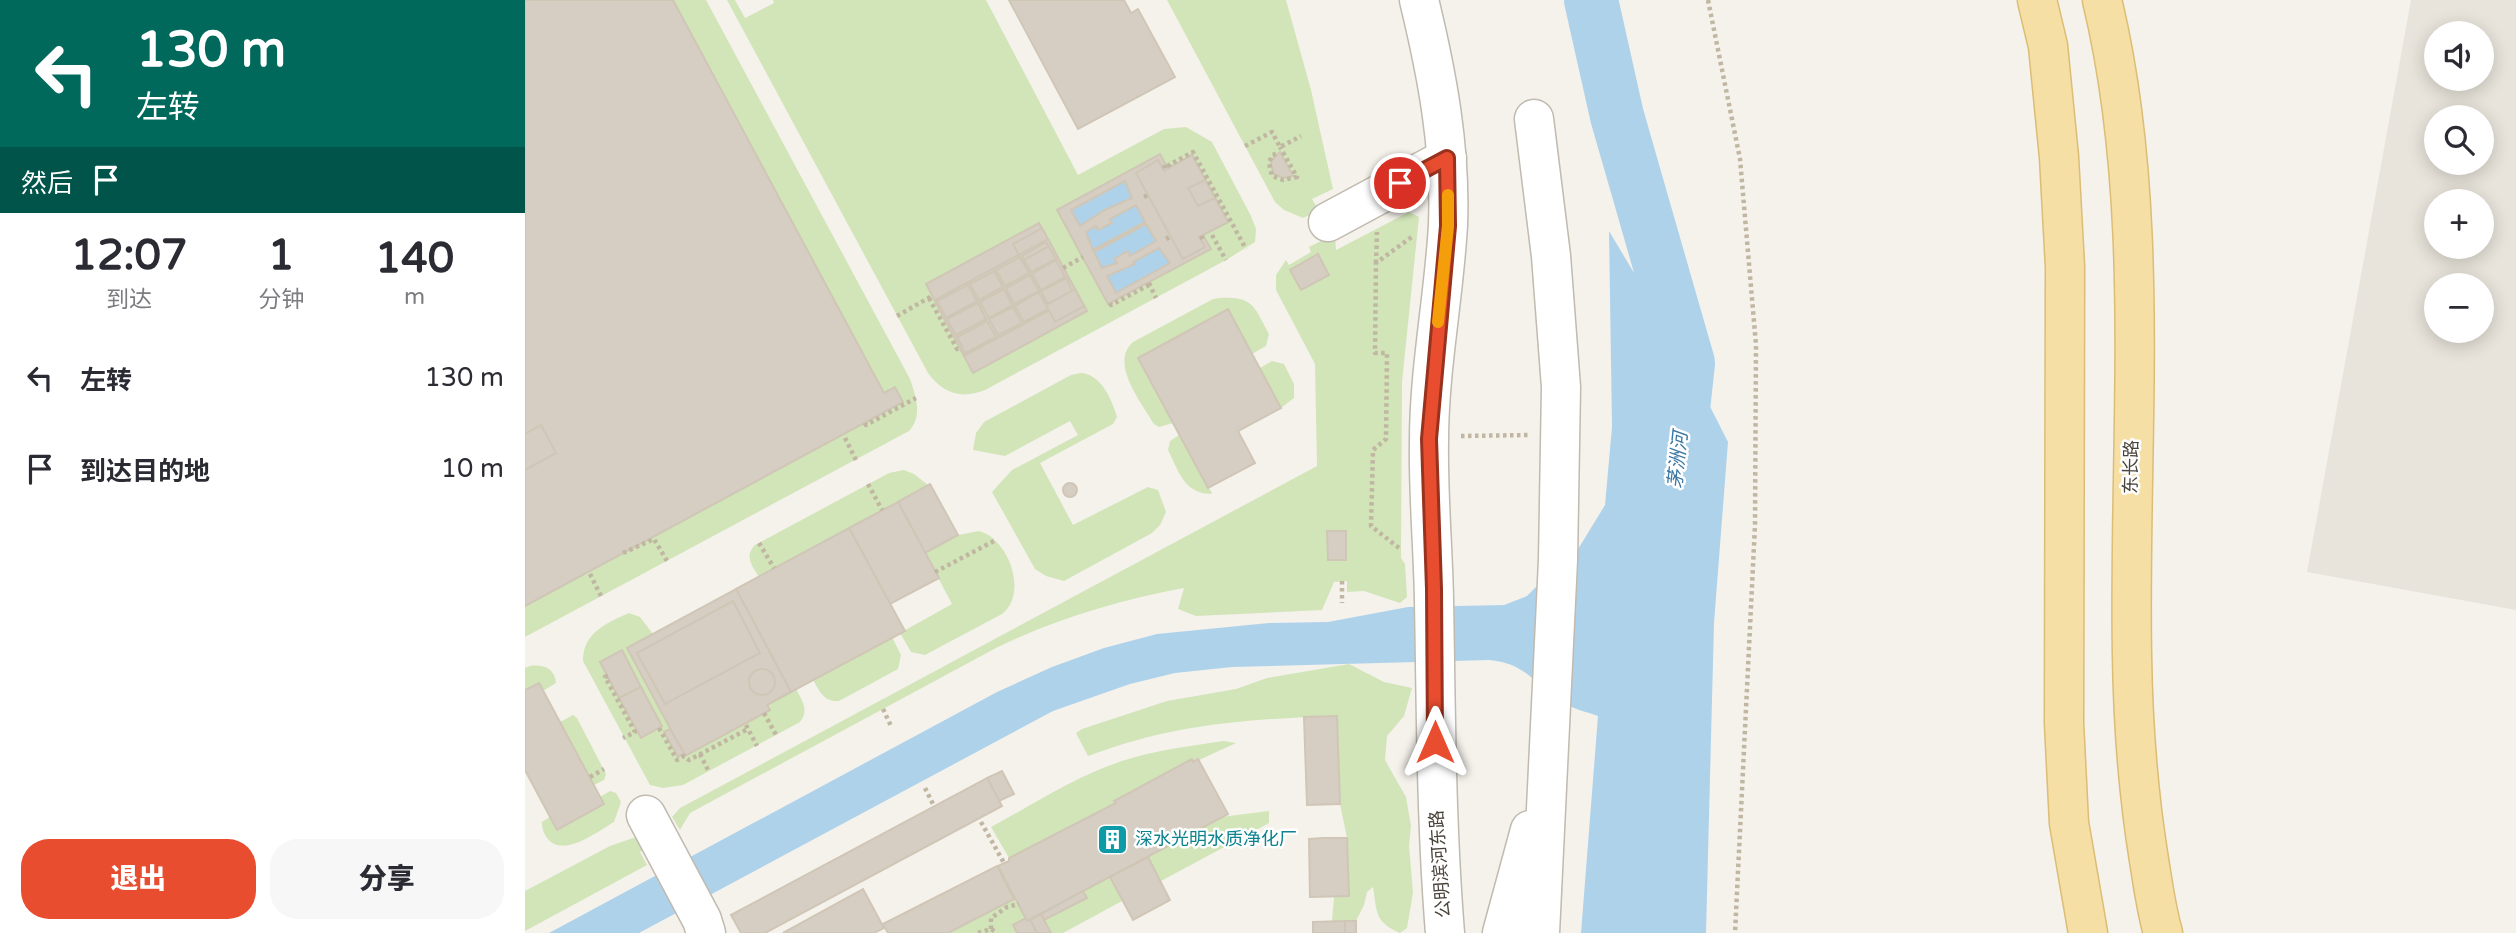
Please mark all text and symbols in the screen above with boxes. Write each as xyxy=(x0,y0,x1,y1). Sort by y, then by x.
text: 130 m xyxy=(136,21,286,80)
map controls xyxy=(2424,21,2494,343)
button: sound xyxy=(2424,21,2494,91)
icon: left xyxy=(21,28,112,119)
text: 左转 xyxy=(136,89,200,127)
button: search xyxy=(2424,105,2494,175)
pin xyxy=(1370,153,1430,213)
icon: arrive xyxy=(87,161,125,199)
icon: arrive xyxy=(1381,164,1419,202)
text: 然后 xyxy=(21,168,73,199)
button: + xyxy=(2424,189,2494,259)
text: 12:07 xyxy=(71,230,187,281)
text: 1 xyxy=(268,230,294,281)
text: 140 xyxy=(375,233,454,284)
button: − xyxy=(2424,273,2494,343)
text: m xyxy=(404,283,425,311)
text: 到达 xyxy=(106,286,152,314)
text: 分钟 xyxy=(258,286,304,314)
icon: left xyxy=(21,359,59,397)
text: 130 m xyxy=(424,362,504,393)
text: 左转 xyxy=(80,365,132,396)
water label: 茅洲河 xyxy=(1664,427,1692,490)
street label: 东长路 xyxy=(2120,440,2142,494)
icon: arrive xyxy=(21,450,59,488)
text: 10 m xyxy=(441,453,504,484)
text: 到达目的地 xyxy=(80,456,210,487)
position arrow xyxy=(1398,705,1472,779)
street label: 公明滨河东路 xyxy=(1425,809,1455,919)
building icon: 深水光明水质净化厂 xyxy=(1095,822,1129,856)
place label: 深水光明水质净化厂 xyxy=(1135,828,1297,850)
button: 退出 xyxy=(21,839,256,919)
button: 分享 xyxy=(270,839,504,919)

